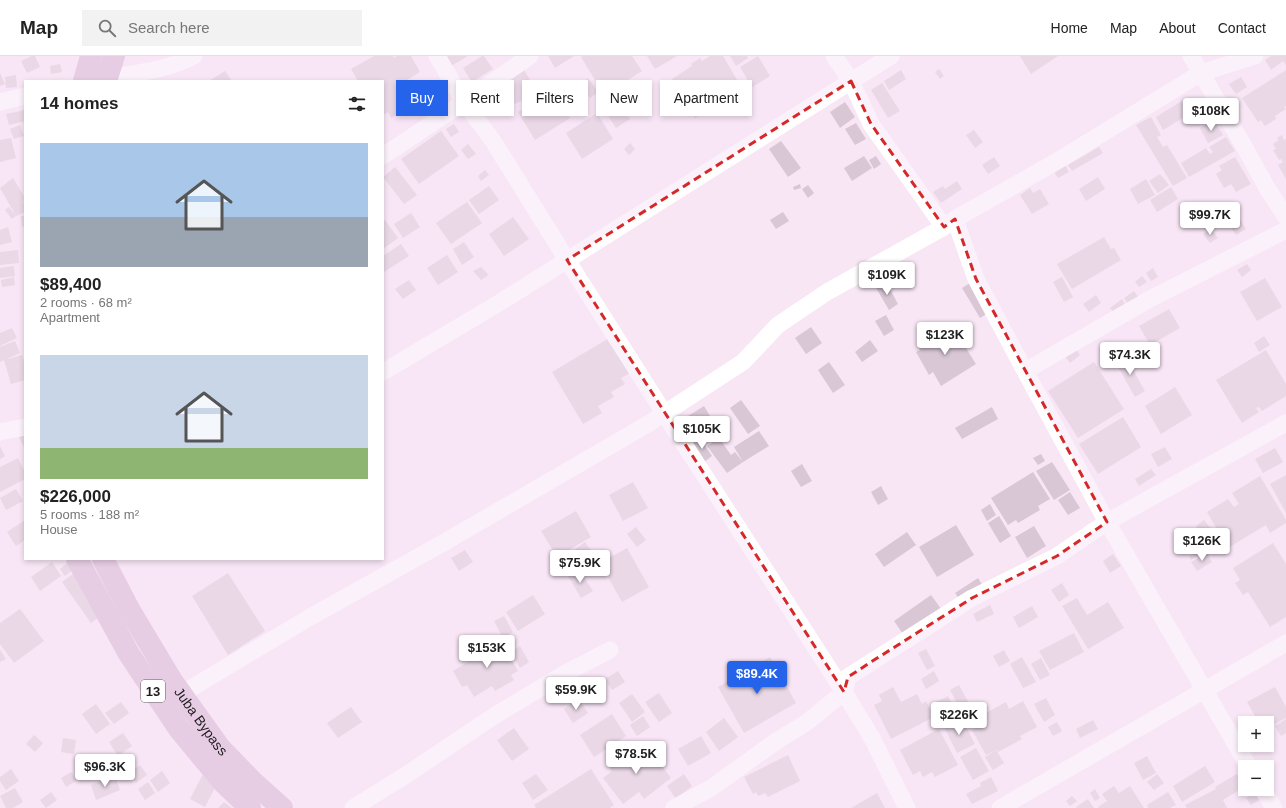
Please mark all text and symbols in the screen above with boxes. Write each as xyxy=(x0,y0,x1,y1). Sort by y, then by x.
search box xyxy=(82,10,362,46)
text: Map xyxy=(20,17,58,38)
icon: search xyxy=(96,17,118,39)
text: Search here xyxy=(128,19,210,36)
text: Home xyxy=(1051,20,1088,36)
text: Map xyxy=(1110,20,1137,36)
text: About xyxy=(1159,20,1196,36)
text: Contact xyxy=(1218,20,1266,36)
chip: Buy xyxy=(396,80,448,116)
chip: Rent xyxy=(456,80,514,116)
chip: Filters xyxy=(522,80,588,116)
chip: New xyxy=(596,80,652,116)
chip: Apartment xyxy=(660,80,752,116)
icon: filters xyxy=(346,93,368,115)
text: 14 homes xyxy=(40,94,118,113)
pin: $108K xyxy=(1183,98,1239,132)
text: $108K xyxy=(1192,103,1230,118)
icon: home xyxy=(168,169,240,241)
pin: $99.7K xyxy=(1177,202,1243,236)
text: $99.7K xyxy=(1189,207,1231,222)
pin: $109K xyxy=(859,262,915,296)
text: $109K xyxy=(868,267,906,282)
text: $89,400 xyxy=(40,275,101,294)
text: 2 rooms · 68 m² xyxy=(40,295,132,310)
text: Apartment xyxy=(40,310,100,325)
pin: $123K xyxy=(917,322,973,356)
text: $123K xyxy=(926,327,964,342)
pin: $74.3K xyxy=(1097,342,1163,376)
text: $74.3K xyxy=(1109,347,1151,362)
icon: home xyxy=(168,381,240,453)
pin: $105K xyxy=(674,416,730,450)
text: $105K xyxy=(683,421,721,436)
text: $226,000 xyxy=(40,487,111,506)
text: 5 rooms · 188 m² xyxy=(40,507,139,522)
text: House xyxy=(40,522,78,537)
pin: $126K xyxy=(1174,528,1230,562)
text: $126K xyxy=(1183,533,1221,548)
pin: $75.9K xyxy=(547,550,613,584)
text: $75.9K xyxy=(559,555,601,570)
pin: $153K xyxy=(459,635,515,669)
text: $153K xyxy=(468,640,506,655)
pin: $89.4K xyxy=(724,661,790,695)
text: $89.4K xyxy=(736,666,778,681)
pin: $59.9K xyxy=(543,677,609,711)
road number: 13 xyxy=(141,680,165,702)
text: $59.9K xyxy=(555,682,597,697)
street label: Juba Bypass xyxy=(171,684,231,759)
pin: $226K xyxy=(931,702,987,736)
text: $226K xyxy=(940,707,978,722)
map controls xyxy=(1238,716,1274,796)
button: + xyxy=(1238,716,1274,752)
pin: $78.5K xyxy=(603,741,669,775)
text: $78.5K xyxy=(615,746,657,761)
pin: $96.3K xyxy=(72,754,138,788)
text: $96.3K xyxy=(84,759,126,774)
button: − xyxy=(1238,760,1274,796)

